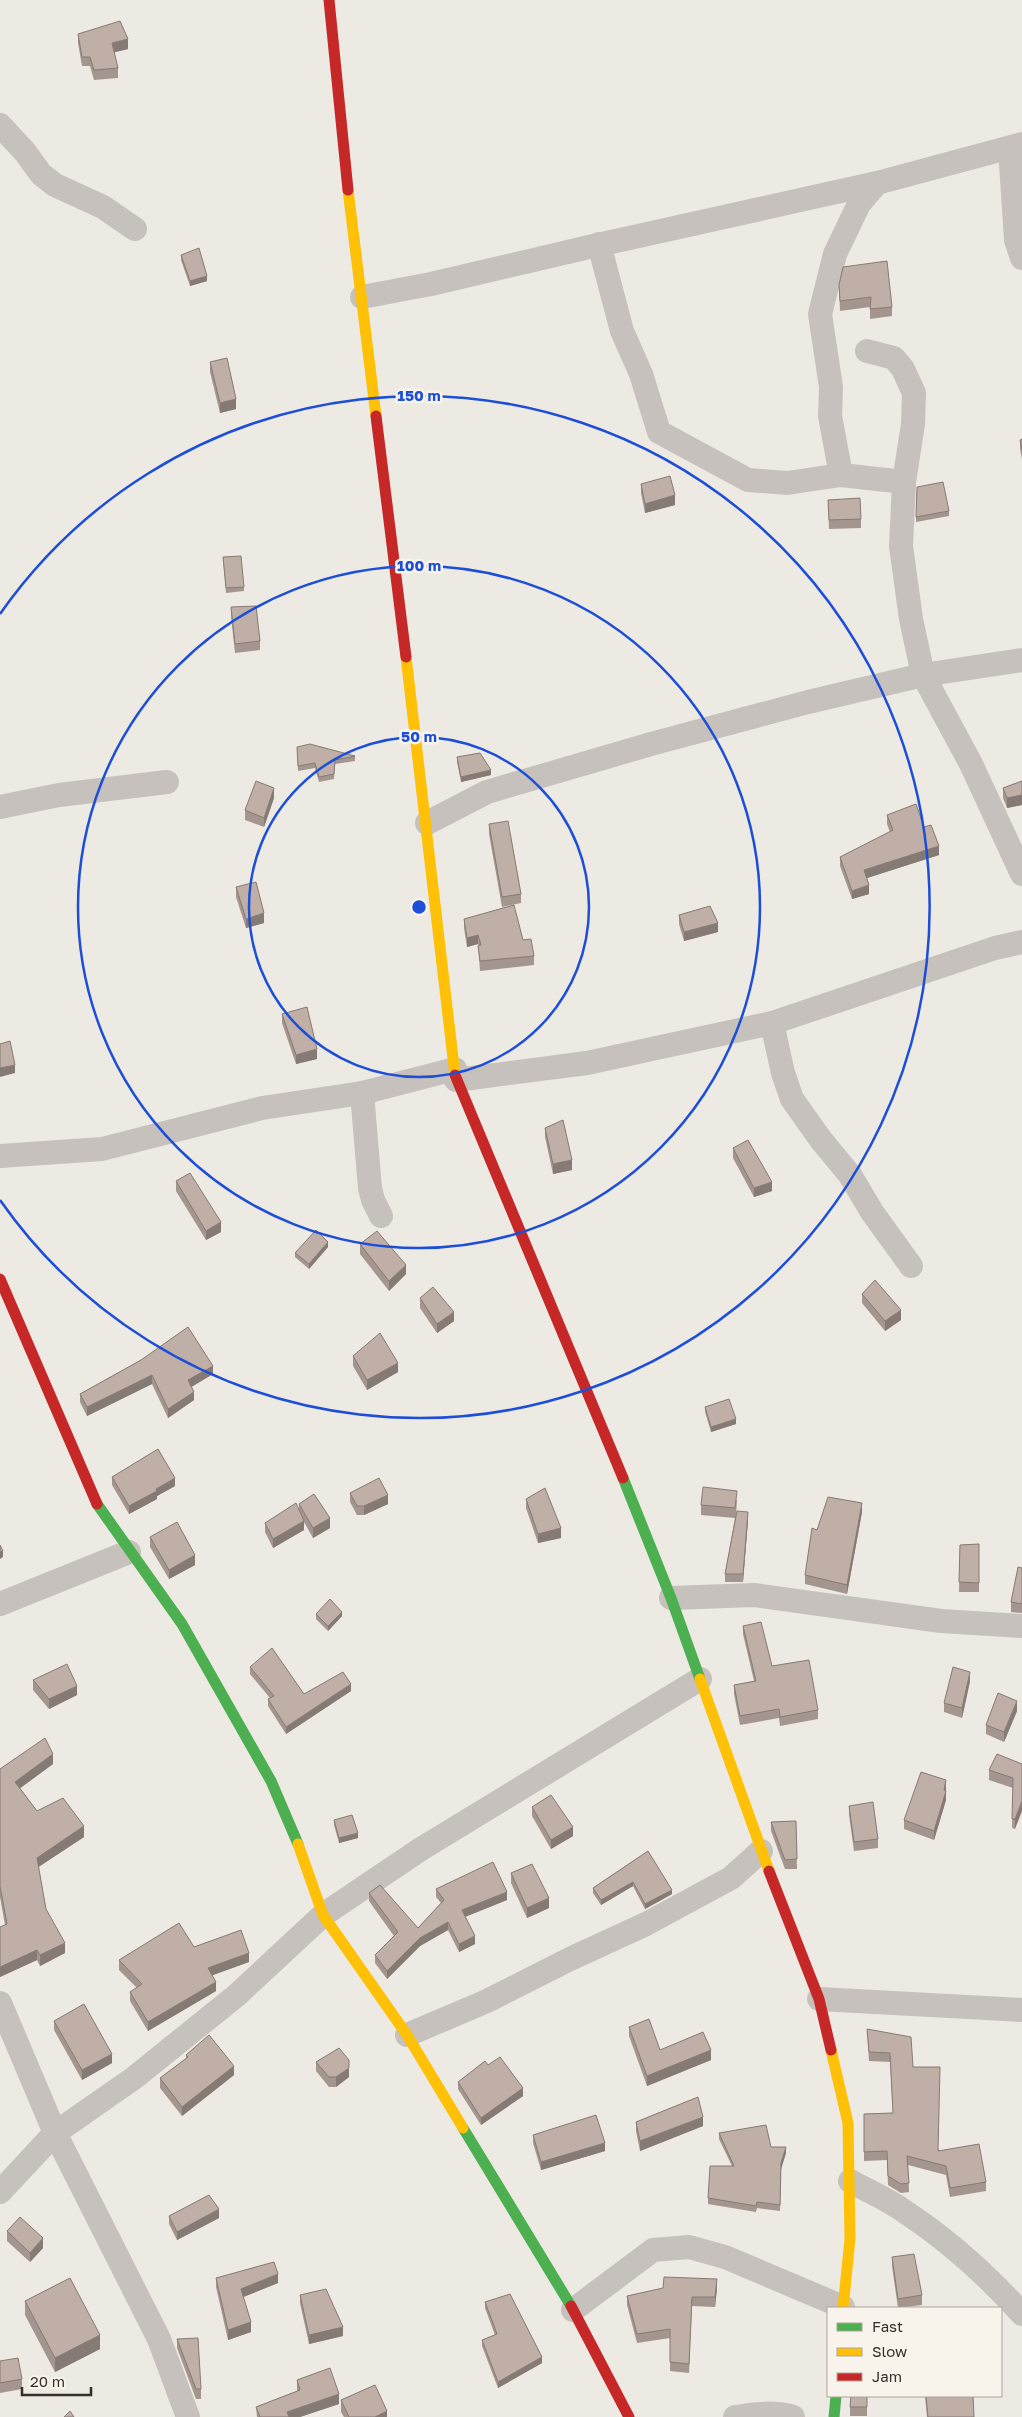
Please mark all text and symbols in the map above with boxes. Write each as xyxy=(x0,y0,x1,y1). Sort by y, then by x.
text: 150 m xyxy=(397,386,441,404)
text: 100 m xyxy=(397,556,441,574)
text: 50 m xyxy=(401,727,437,745)
centre of rings xyxy=(410,898,428,916)
legend xyxy=(827,2307,1002,2397)
text: Fast xyxy=(872,2317,903,2335)
text: Slow xyxy=(872,2342,907,2360)
scale bar xyxy=(22,2364,91,2396)
text: Jam xyxy=(872,2367,902,2385)
text: 20 m xyxy=(30,2372,65,2390)

